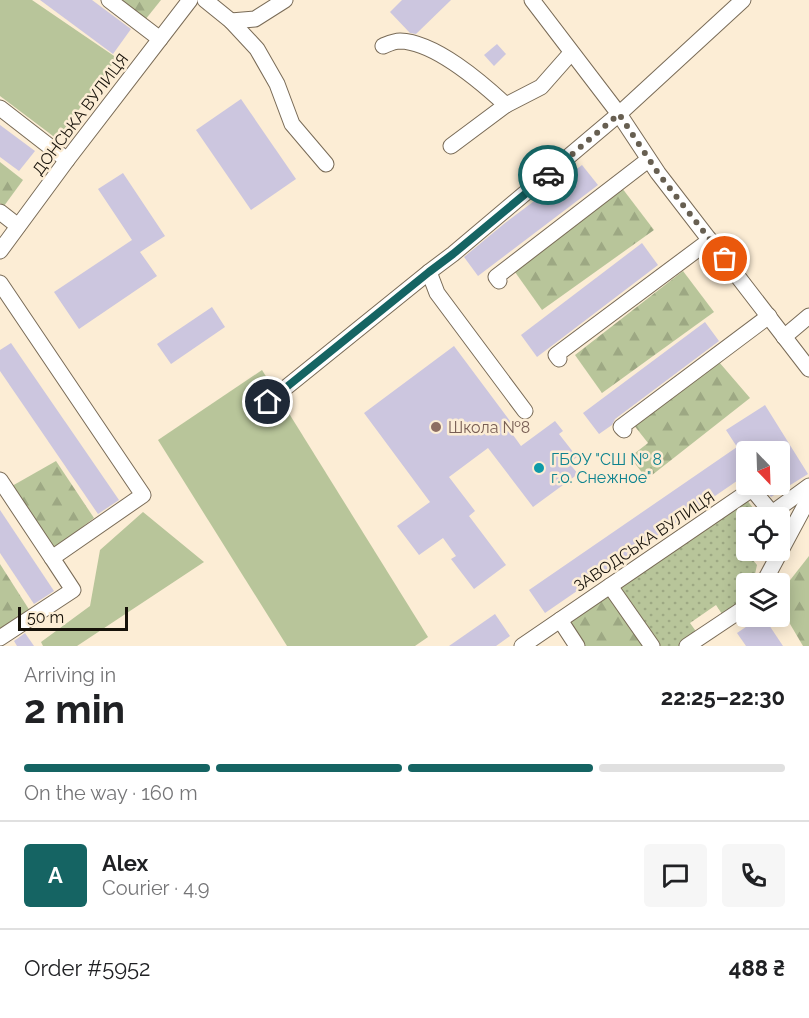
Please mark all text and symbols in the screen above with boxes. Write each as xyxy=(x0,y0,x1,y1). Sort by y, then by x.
street label: ДОНСЬКА ВУЛИЦЯ xyxy=(28,50,132,179)
courier xyxy=(518,145,578,205)
icon: car xyxy=(532,159,565,192)
pin xyxy=(699,233,750,284)
icon: bag xyxy=(708,242,741,275)
pin xyxy=(242,376,293,427)
icon: home xyxy=(251,385,284,418)
place label: Школа №8 xyxy=(448,418,530,437)
marker: Школа №8 xyxy=(429,420,443,434)
north arrow xyxy=(736,441,790,495)
map controls xyxy=(736,441,790,627)
place label: ГБОУ "СШ № 8 г.о. Снежное" xyxy=(551,450,662,487)
marker: ГБОУ "СШ № 8 г.о. Снежное" xyxy=(532,461,546,475)
street label: ЗАВОДСЬКА ВУЛИЦЯ xyxy=(570,487,718,596)
button: locate xyxy=(736,507,790,561)
button: layers xyxy=(736,573,790,627)
scale bar xyxy=(18,604,128,632)
text: 50 m xyxy=(27,608,64,627)
text: Arriving in xyxy=(24,663,116,687)
text: 22:25–22:30 xyxy=(661,684,785,710)
text: 2 min xyxy=(24,686,125,732)
text: On the way · 160 m xyxy=(24,781,198,805)
button: chat xyxy=(644,844,707,907)
button: phone xyxy=(722,844,785,907)
text: Alex xyxy=(102,850,148,876)
text: A xyxy=(48,862,63,888)
text: Courier · 4.9 xyxy=(102,876,210,900)
text: Order #5952 xyxy=(24,955,151,981)
text: 488 ₴ xyxy=(729,955,785,981)

